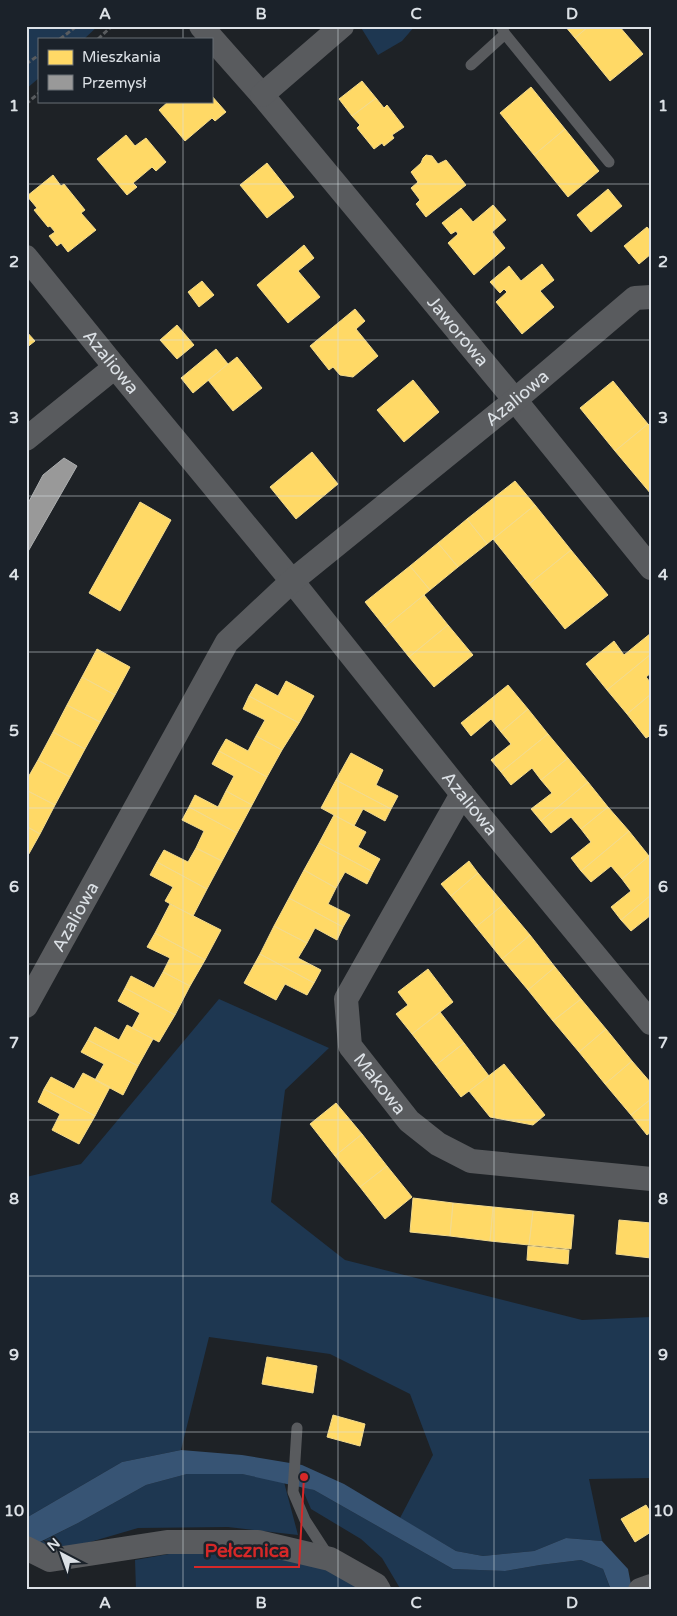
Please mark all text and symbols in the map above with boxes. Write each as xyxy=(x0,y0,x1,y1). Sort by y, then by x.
text: A xyxy=(99,4,111,24)
text: B xyxy=(255,4,267,24)
text: C xyxy=(410,4,422,24)
text: D xyxy=(566,4,578,24)
legend xyxy=(38,38,212,102)
text: Mieszkania xyxy=(82,48,161,66)
text: Przemysł xyxy=(82,74,147,92)
text: 1 xyxy=(9,96,19,116)
text: 1 xyxy=(658,96,668,116)
text: 2 xyxy=(9,252,19,272)
text: 2 xyxy=(658,252,668,272)
street label: Jaworowa xyxy=(422,291,494,371)
street label: Azaliowa xyxy=(78,325,144,399)
street label: Azaliowa xyxy=(481,365,553,431)
text: 3 xyxy=(9,408,19,428)
text: 3 xyxy=(658,408,668,428)
text: 4 xyxy=(9,565,19,585)
text: 4 xyxy=(658,565,668,585)
text: 5 xyxy=(9,721,19,741)
text: 5 xyxy=(658,721,668,741)
street label: Azaliowa xyxy=(437,767,503,840)
text: 6 xyxy=(9,877,19,897)
text: 6 xyxy=(658,877,668,897)
street label: Azaliowa xyxy=(47,878,103,956)
text: 7 xyxy=(9,1033,19,1053)
text: 7 xyxy=(658,1033,668,1053)
street label: Makowa xyxy=(349,1049,411,1119)
text: 8 xyxy=(9,1189,19,1209)
text: 8 xyxy=(658,1189,668,1209)
text: 9 xyxy=(9,1345,19,1365)
text: 9 xyxy=(658,1345,668,1365)
text: 10 xyxy=(4,1501,24,1521)
text: 10 xyxy=(653,1501,673,1521)
north arrow xyxy=(38,1528,88,1578)
callout: Pełcznica xyxy=(194,1533,299,1567)
text: N xyxy=(44,1534,64,1555)
text: Pełcznica xyxy=(205,1540,289,1562)
text: A xyxy=(99,1593,111,1613)
text: B xyxy=(255,1593,267,1613)
text: C xyxy=(410,1593,422,1613)
text: D xyxy=(566,1593,578,1613)

